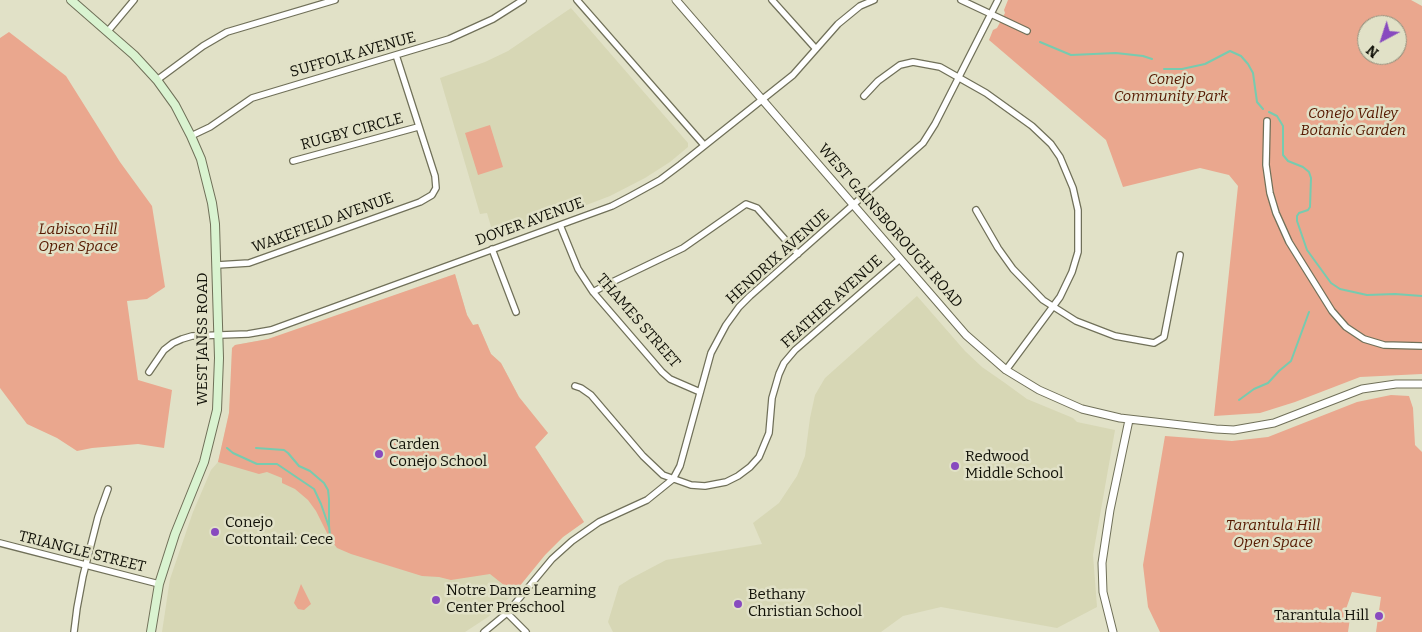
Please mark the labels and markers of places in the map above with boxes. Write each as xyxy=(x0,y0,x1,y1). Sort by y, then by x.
place label: Carden Conejo School xyxy=(389,436,487,471)
marker: Carden Conejo School xyxy=(373,448,385,460)
place label: Redwood Middle School xyxy=(965,448,1063,483)
marker: Redwood Middle School xyxy=(949,460,961,472)
place label: Conejo Cottontail: Cece xyxy=(225,514,333,549)
marker: Conejo Cottontail: Cece xyxy=(209,526,221,538)
place label: Notre Dame Learning Center Preschool xyxy=(446,582,596,617)
place label: Bethany Christian School xyxy=(748,586,862,621)
marker: Notre Dame Learning Center Preschool xyxy=(430,594,442,606)
marker: Bethany Christian School xyxy=(732,598,744,610)
place label: Tarantula Hill xyxy=(1274,607,1369,625)
marker: Tarantula Hill xyxy=(1373,610,1385,622)

